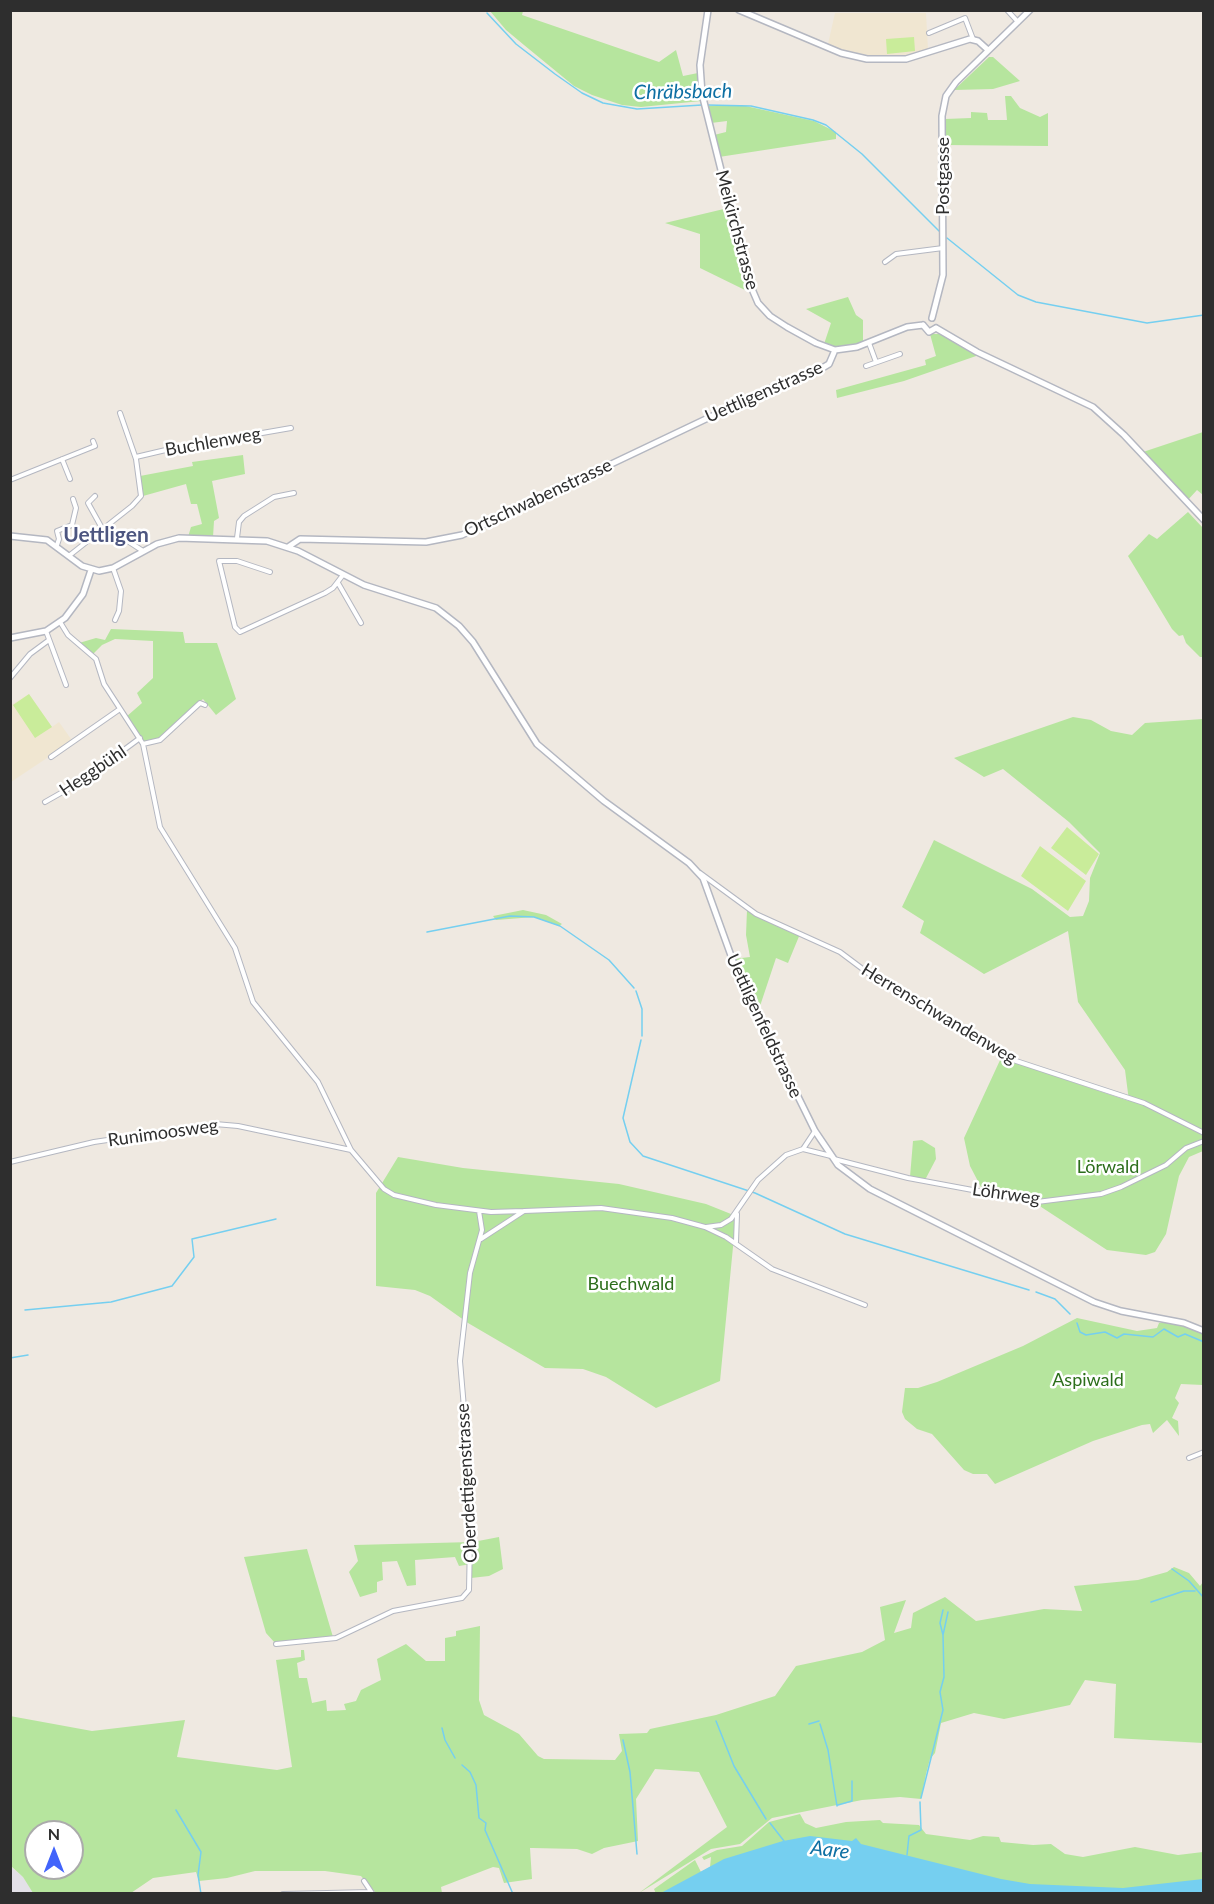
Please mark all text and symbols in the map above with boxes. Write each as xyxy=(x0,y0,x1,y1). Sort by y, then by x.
water label: Chräbsbach xyxy=(633,79,733,105)
street label: Postgasse xyxy=(932,137,954,215)
street label: Meikirchstrasse xyxy=(711,168,763,292)
street label: Uettligenstrasse xyxy=(702,356,826,428)
street label: Buchlenweg xyxy=(163,423,263,461)
street label: Ortschwabenstrasse xyxy=(461,454,615,542)
district label: Uettligen xyxy=(63,522,149,548)
street label: Heggbühl xyxy=(55,741,131,801)
street label: Uettligenfeldstrasse xyxy=(721,951,807,1101)
street label: Herrenschwandenweg xyxy=(858,959,1020,1069)
street label: Runimoosweg xyxy=(106,1115,220,1151)
park label: Lörwald xyxy=(1077,1156,1139,1178)
street label: Löhrweg xyxy=(971,1179,1041,1209)
park label: Buechwald xyxy=(588,1273,674,1295)
park label: Aspiwald xyxy=(1052,1369,1124,1391)
street label: Oberdettigenstrasse xyxy=(452,1403,482,1563)
north arrow xyxy=(24,1820,84,1880)
text: N xyxy=(48,1824,60,1843)
water label: Aare xyxy=(809,1836,851,1864)

